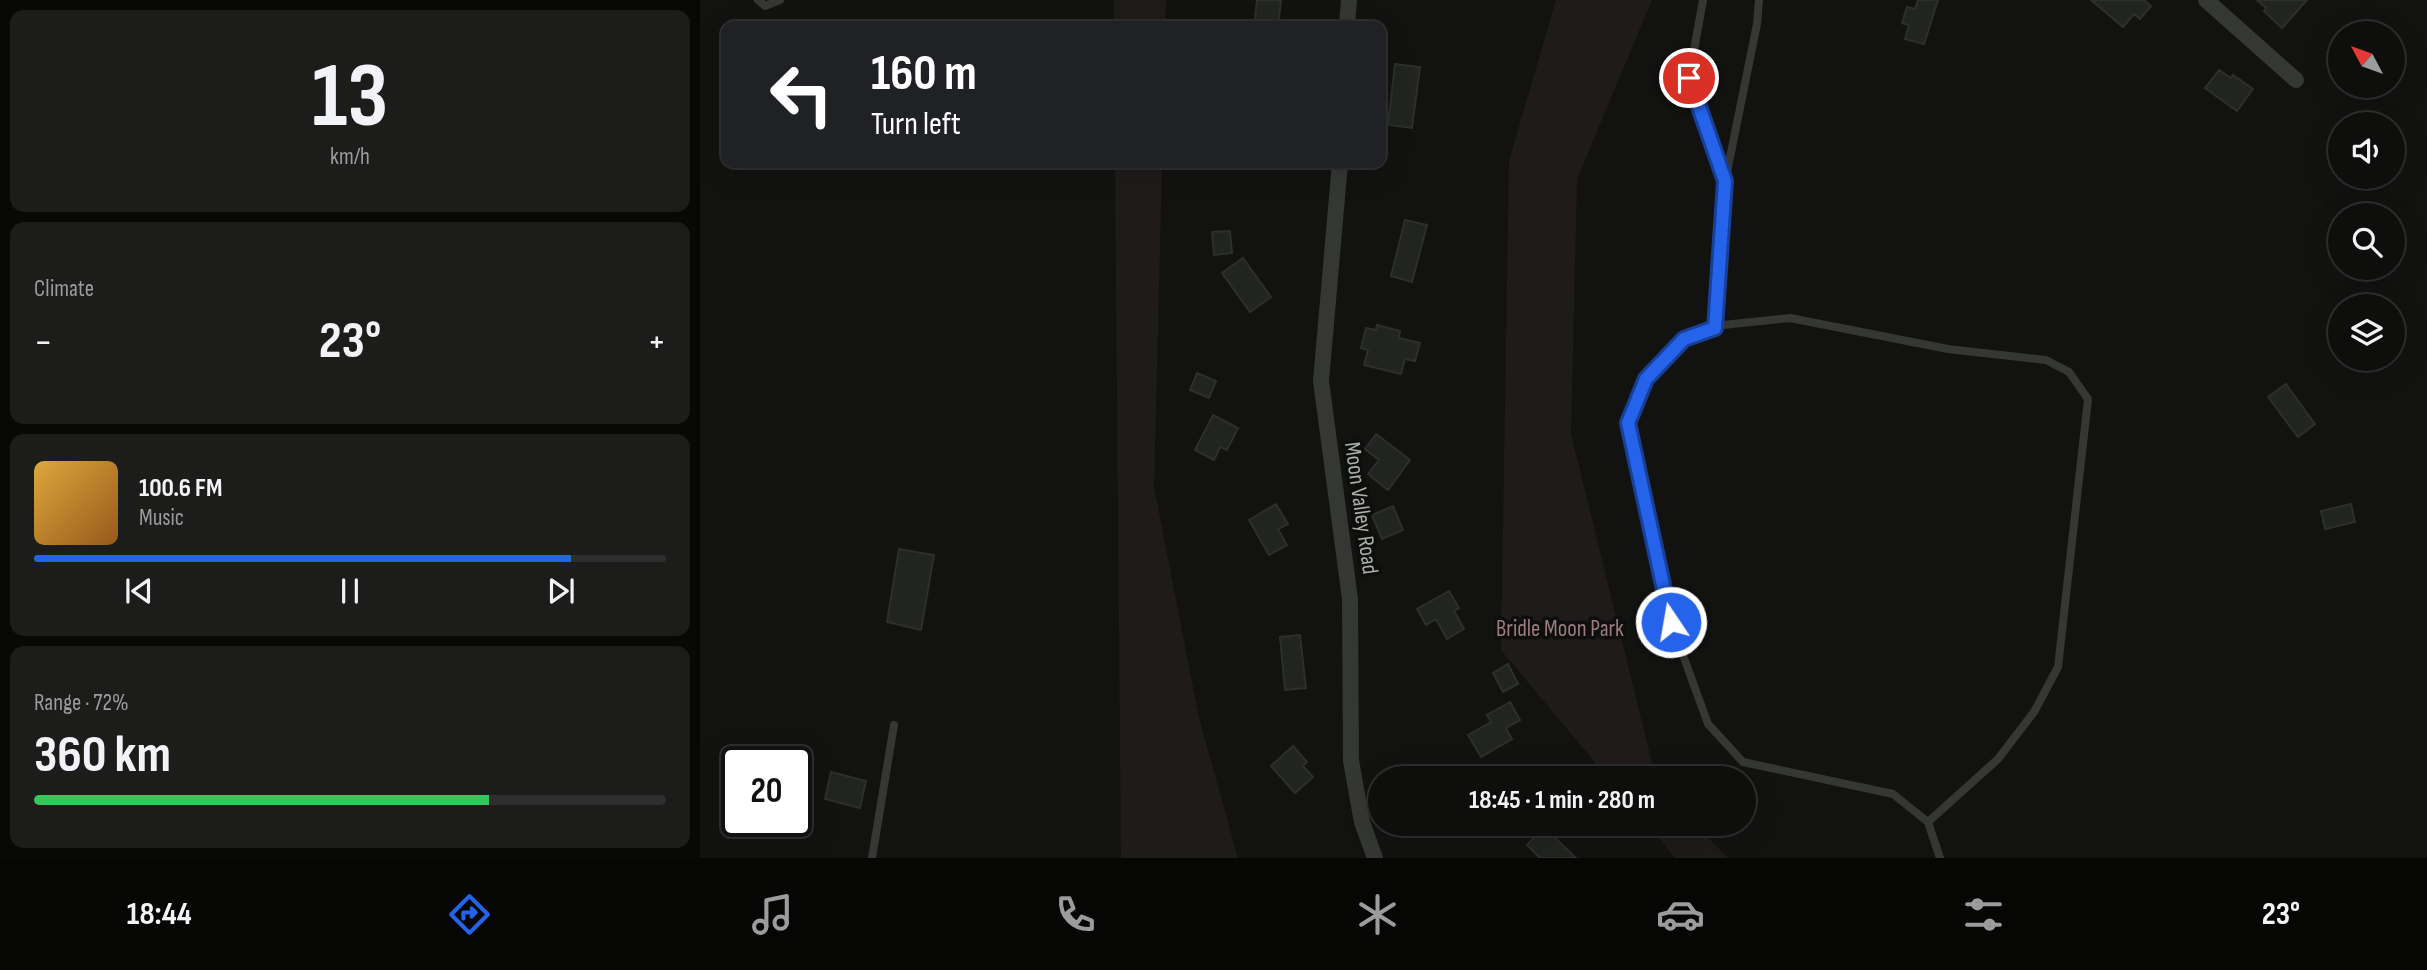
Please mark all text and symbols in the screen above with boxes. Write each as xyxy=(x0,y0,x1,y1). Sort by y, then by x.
north arrow xyxy=(2328,21,2404,98)
map controls xyxy=(2328,21,2405,371)
text: 13 xyxy=(312,43,388,152)
text: 160 m xyxy=(871,45,977,104)
pin xyxy=(1659,48,1719,108)
icon: left xyxy=(756,49,847,140)
icon: arrive xyxy=(1670,59,1708,97)
text: Turn left xyxy=(871,105,961,144)
button: sound xyxy=(2328,112,2405,189)
text: km/h xyxy=(330,143,370,171)
button: search xyxy=(2328,203,2405,280)
text: Climate xyxy=(34,275,94,303)
button: layers xyxy=(2328,294,2405,371)
text: 23° xyxy=(319,310,381,373)
text: − xyxy=(34,320,53,365)
text: + xyxy=(647,320,666,365)
street label: Moon Valley Road xyxy=(1338,440,1384,576)
text: 100.6 FM xyxy=(139,473,222,504)
text: Music xyxy=(139,504,184,532)
icon: previous xyxy=(120,572,158,610)
icon: pause xyxy=(331,572,369,610)
icon: next xyxy=(542,572,580,610)
position arrow xyxy=(1634,585,1708,659)
park label: Bridle Moon Park xyxy=(1496,615,1624,643)
text: Range · 72% xyxy=(34,689,129,717)
text: 360 km xyxy=(34,724,171,787)
speed limit sign: 20 xyxy=(721,746,812,837)
text: 18:45 · 1 min · 280 m xyxy=(1469,785,1655,816)
icon: directions xyxy=(445,890,494,939)
icon: music xyxy=(748,890,797,939)
icon: phone xyxy=(1051,890,1100,939)
icon: climate xyxy=(1353,890,1402,939)
icon: car xyxy=(1656,890,1705,939)
icon: filters xyxy=(1959,890,2008,939)
text: 18:44 xyxy=(127,895,192,934)
text: 23° xyxy=(2262,895,2300,934)

